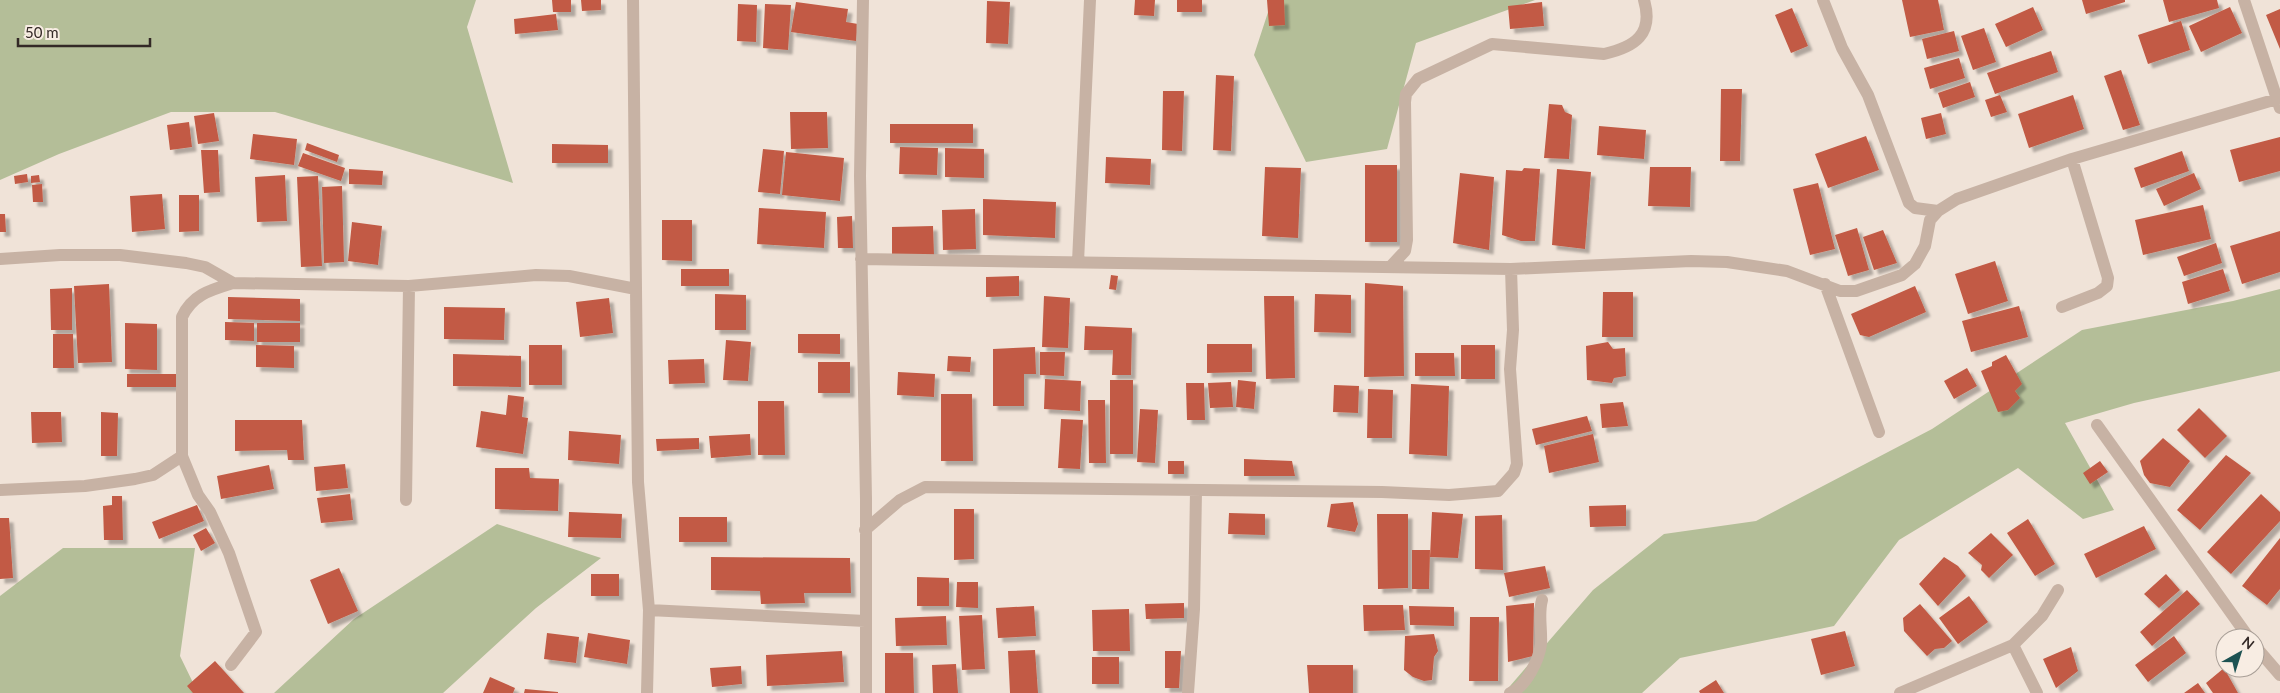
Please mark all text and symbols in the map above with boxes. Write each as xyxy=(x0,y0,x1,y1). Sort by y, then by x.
scale bar xyxy=(18,15,150,47)
text: 50 m xyxy=(25,23,59,41)
north arrow xyxy=(2215,628,2265,678)
text: N xyxy=(2239,633,2258,653)

